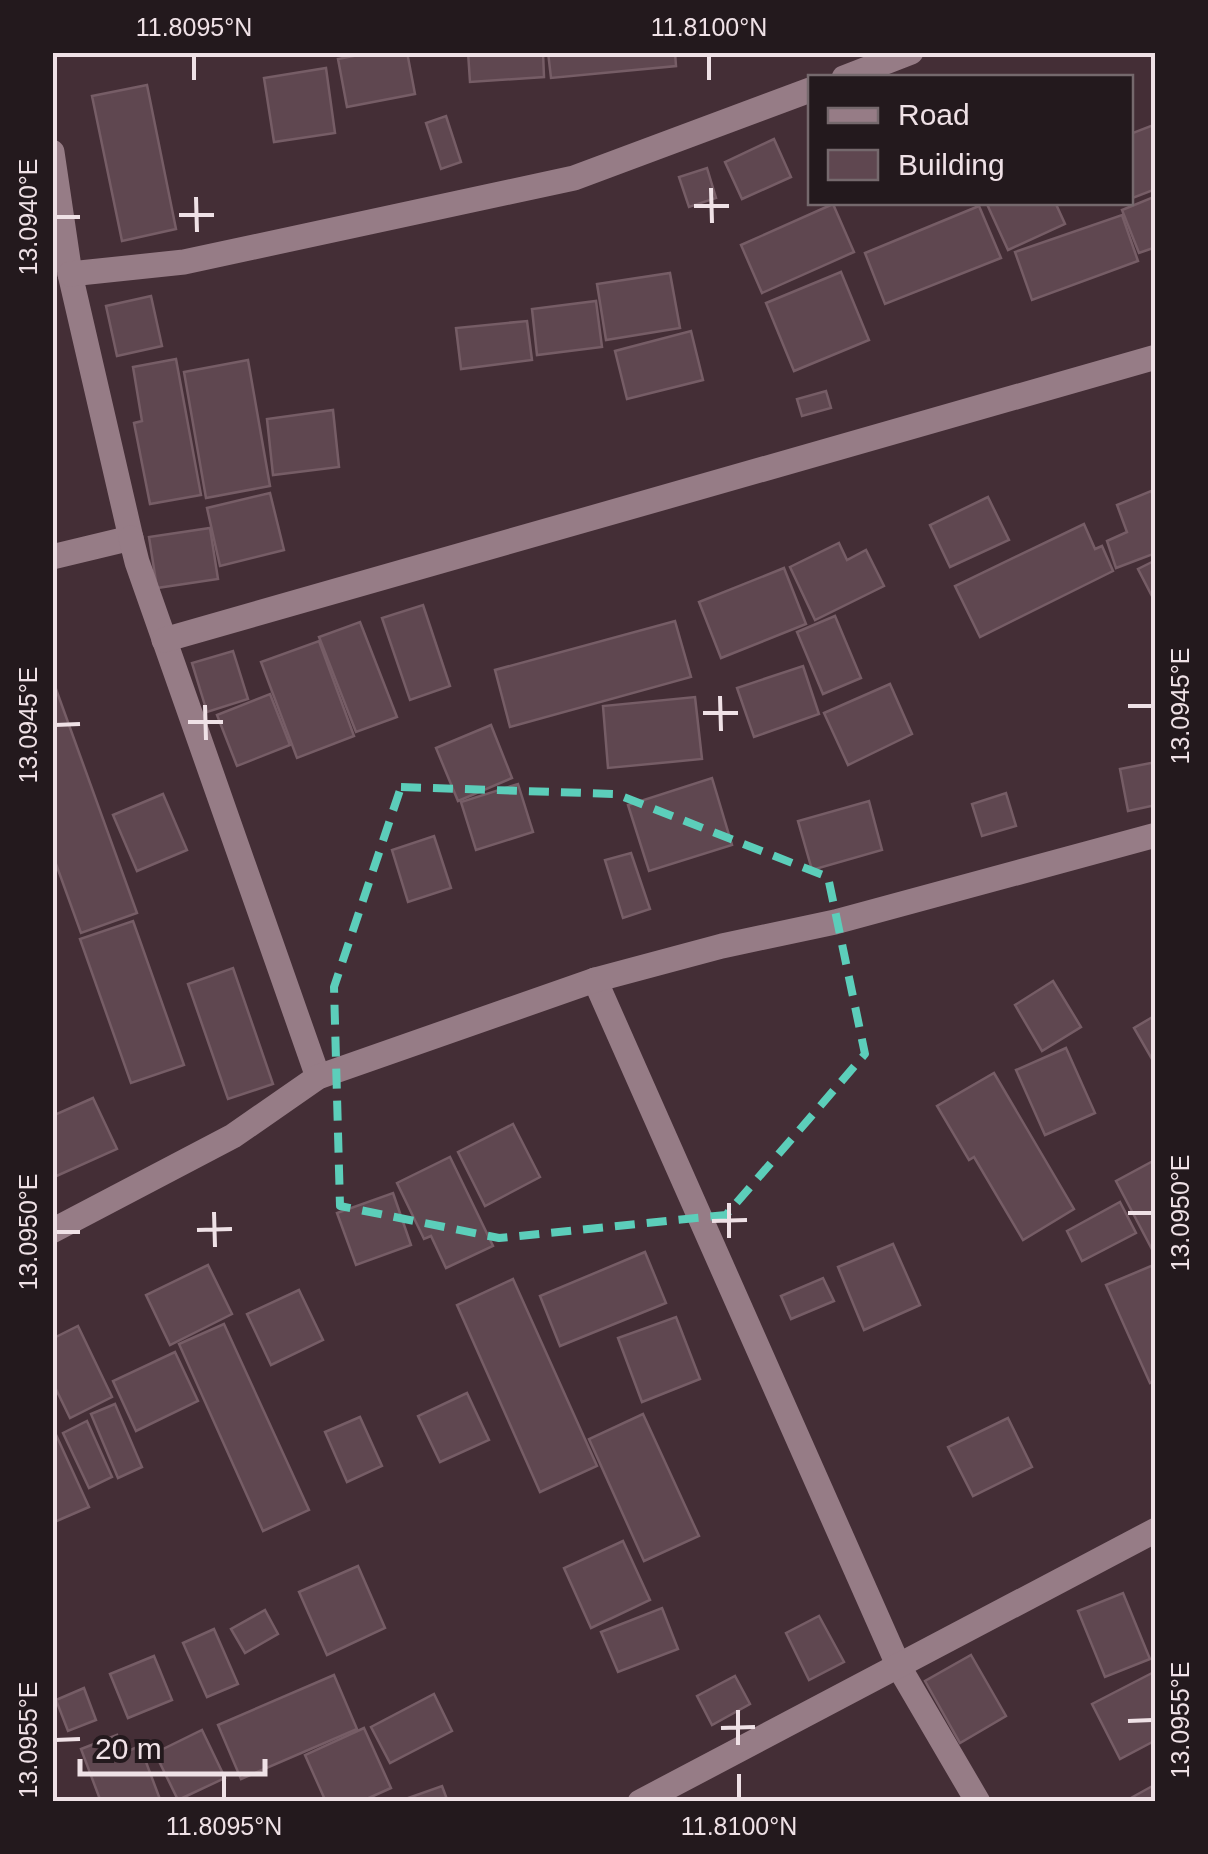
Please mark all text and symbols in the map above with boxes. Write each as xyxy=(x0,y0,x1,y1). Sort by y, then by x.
text: 11.8095°N xyxy=(136,13,252,41)
text: 11.8100°N xyxy=(651,13,767,41)
legend xyxy=(808,75,1133,205)
text: Road xyxy=(898,98,970,131)
text: Building xyxy=(898,148,1005,181)
text: 13.0940°E xyxy=(14,158,42,276)
text: 13.0945°E xyxy=(1166,647,1194,765)
text: 13.0945°E xyxy=(14,666,42,784)
text: 13.0950°E xyxy=(1166,1154,1194,1272)
text: 13.0950°E xyxy=(14,1173,42,1291)
text: 13.0955°E xyxy=(1166,1661,1194,1779)
text: 13.0955°E xyxy=(14,1681,42,1799)
scale bar xyxy=(80,1714,265,1776)
text: 20 m xyxy=(95,1732,162,1765)
text: 11.8095°N xyxy=(166,1812,282,1840)
text: 11.8100°N xyxy=(681,1812,797,1840)

